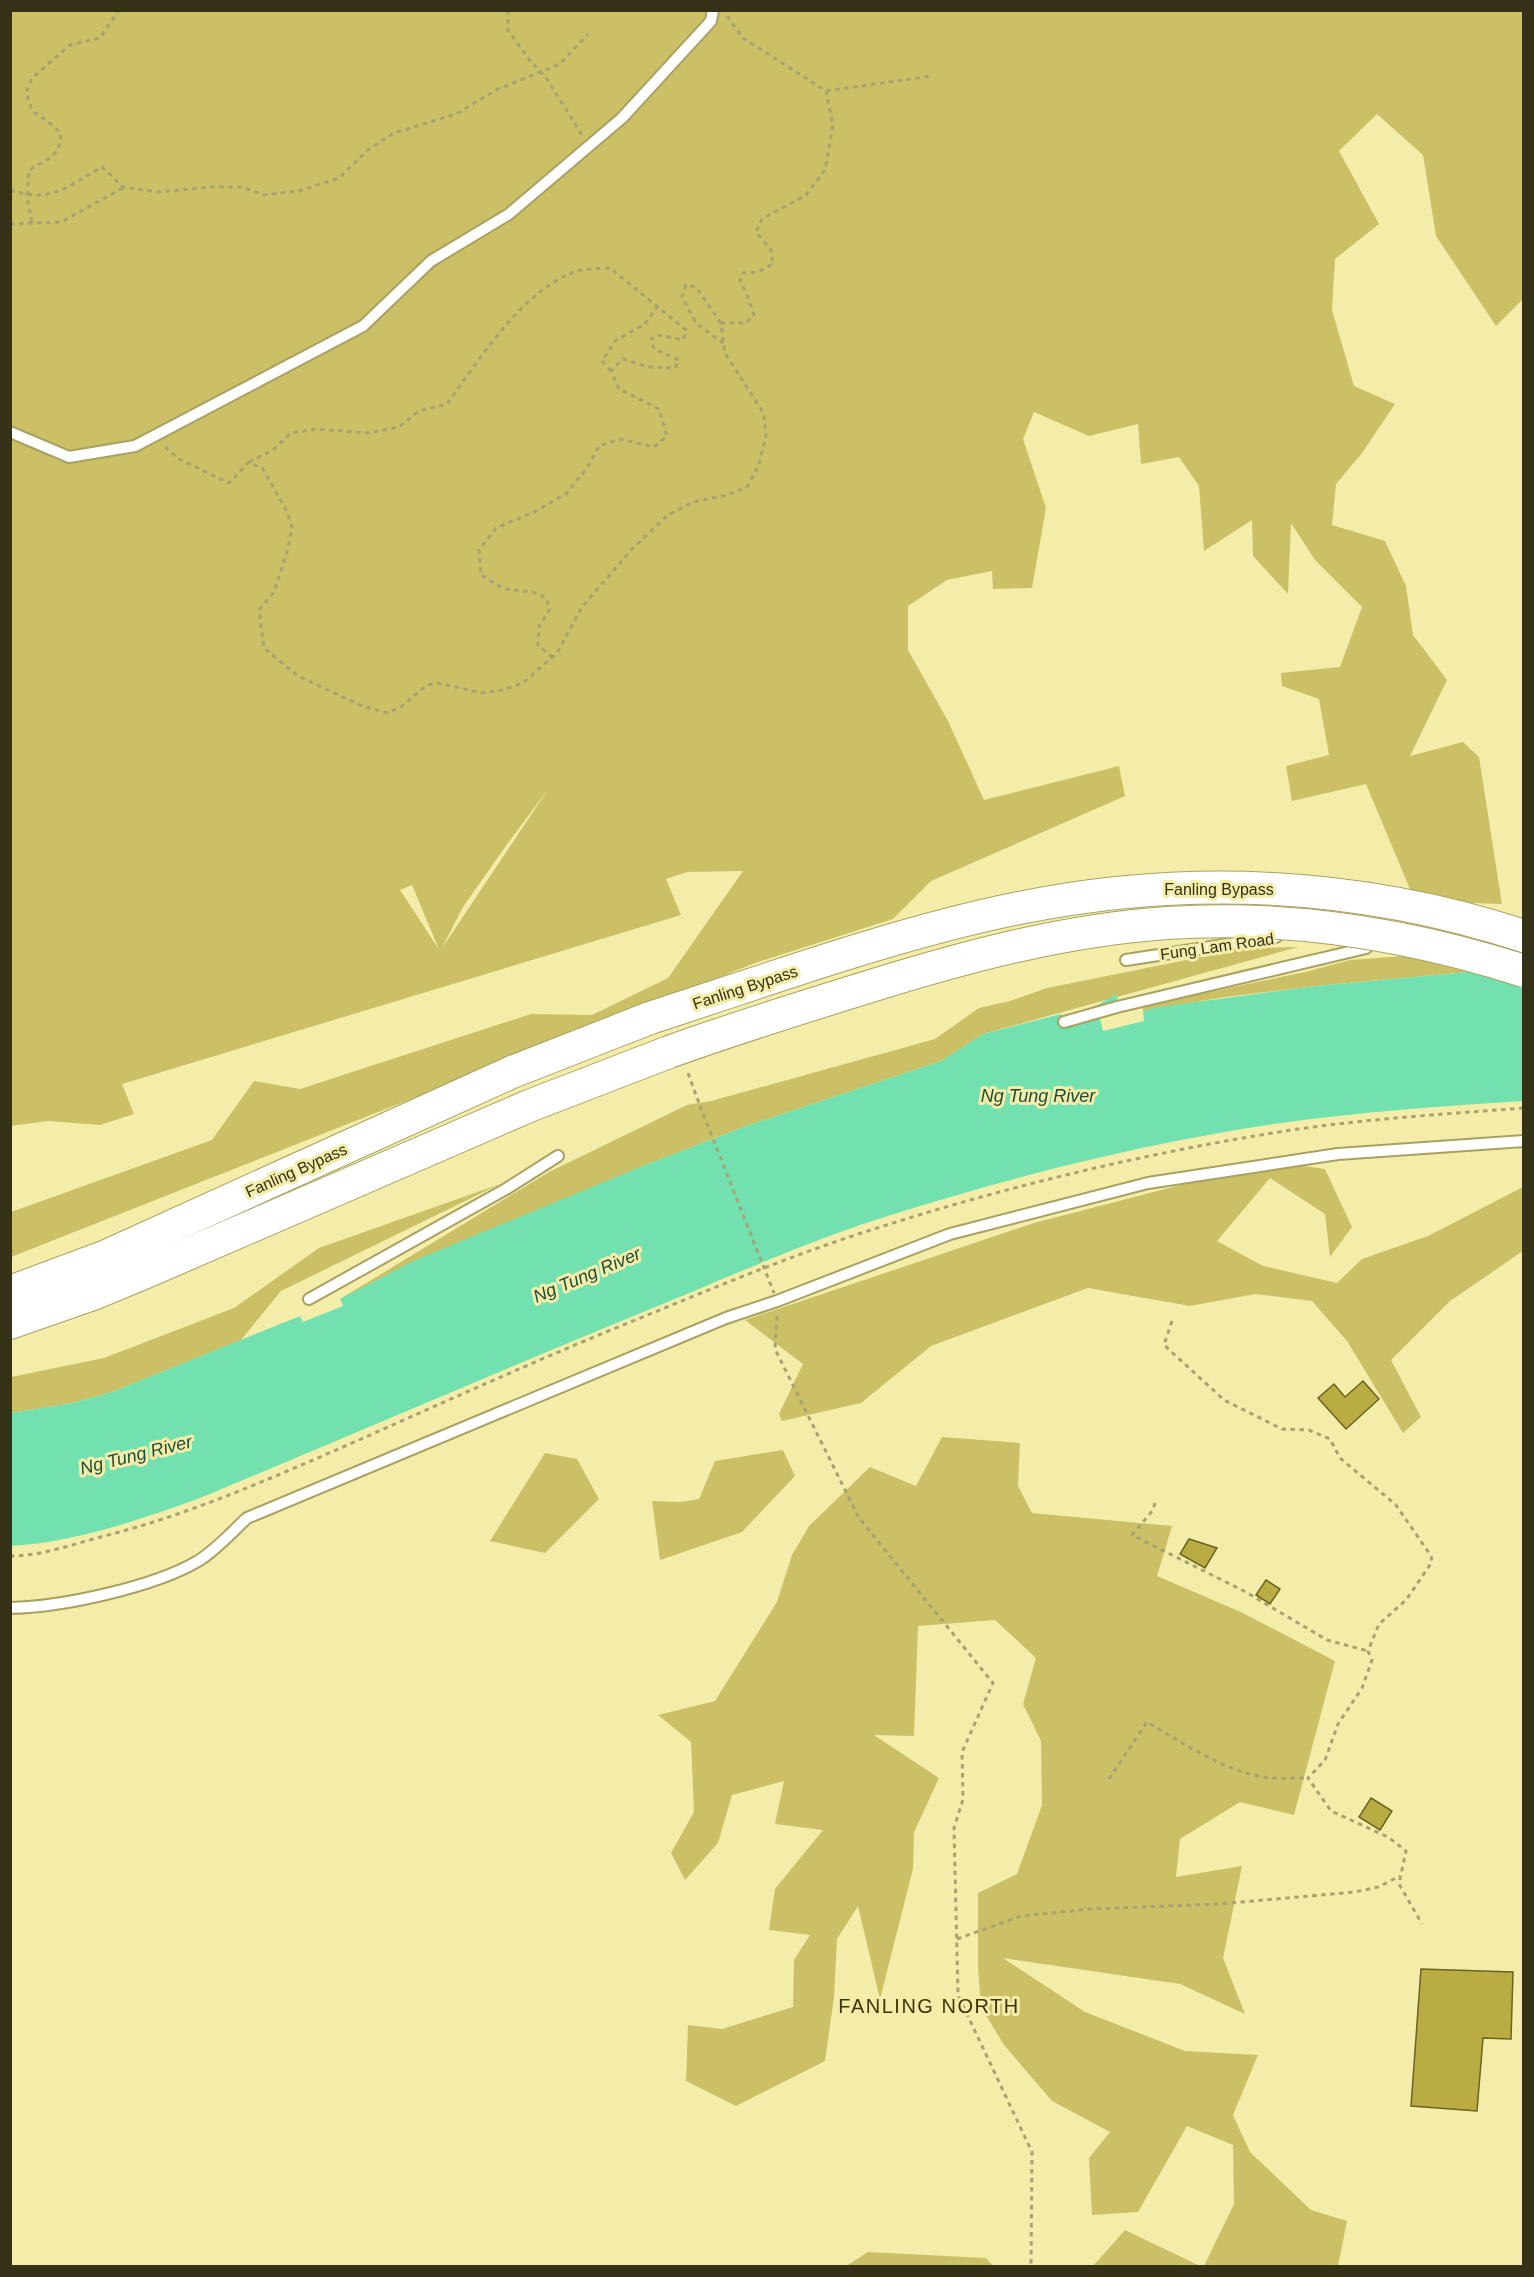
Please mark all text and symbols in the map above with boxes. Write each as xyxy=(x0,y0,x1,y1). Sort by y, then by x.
street label: Fanling Bypass xyxy=(1164,881,1274,898)
street label: Fung Lam Road xyxy=(1159,930,1275,963)
street label: Fanling Bypass xyxy=(691,962,800,1012)
water label: Ng Tung River xyxy=(981,1086,1096,1106)
street label: Fanling Bypass xyxy=(243,1140,350,1200)
water label: Ng Tung River xyxy=(530,1243,645,1307)
water label: Ng Tung River xyxy=(78,1431,195,1479)
district label: FANLING NORTH xyxy=(838,1995,1020,2017)

